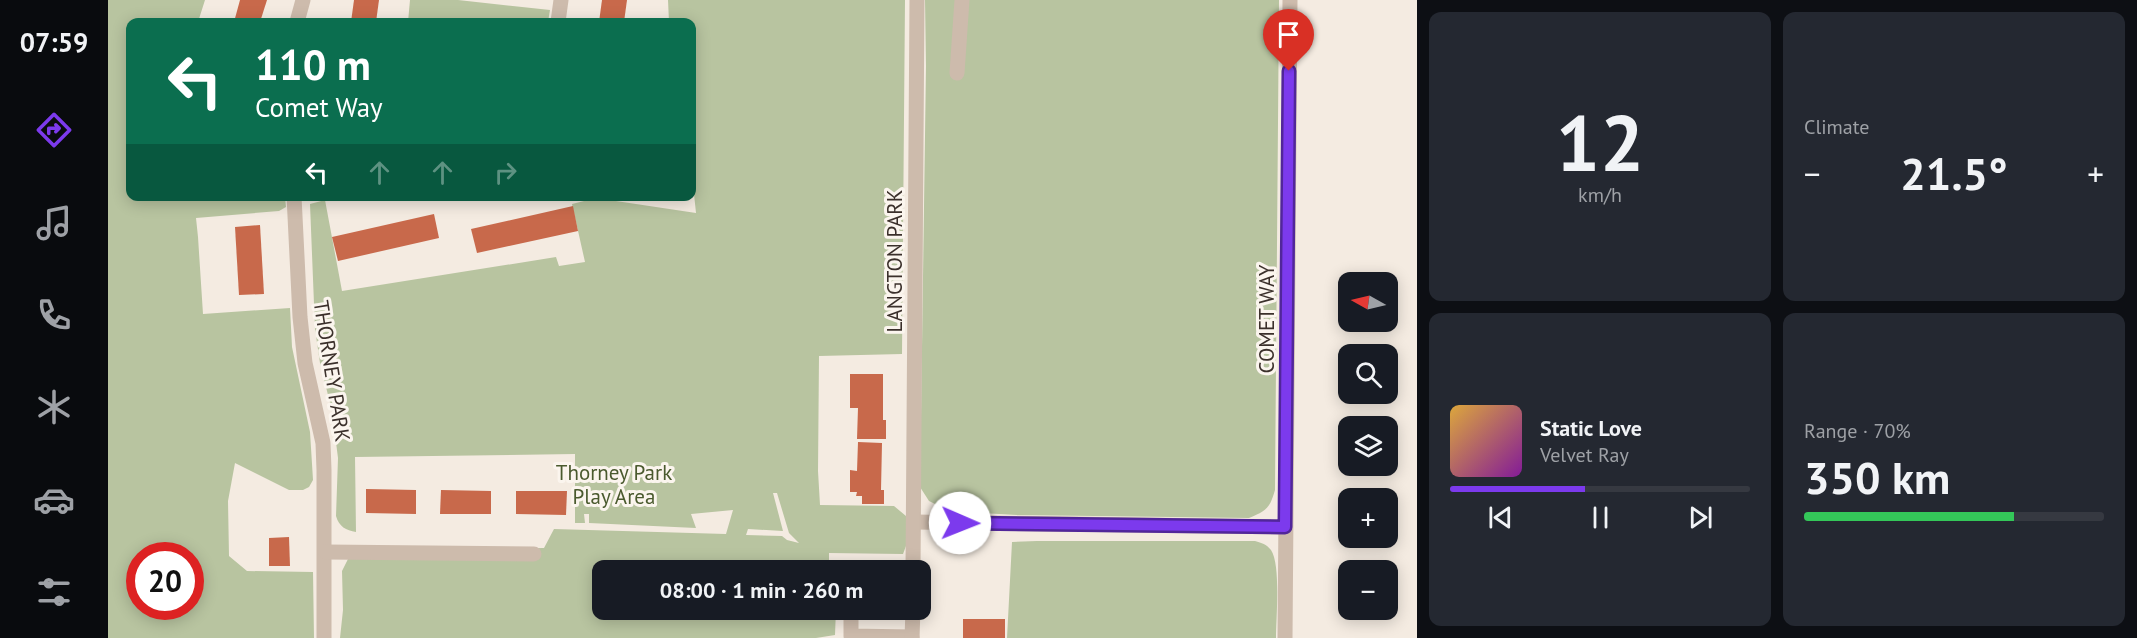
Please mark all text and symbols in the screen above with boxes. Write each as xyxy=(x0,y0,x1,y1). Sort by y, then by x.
pin xyxy=(1263,9,1314,71)
icon: arrive xyxy=(1272,18,1305,51)
text: 07:59 xyxy=(20,25,88,59)
text: 110 m xyxy=(255,37,371,92)
icon: left xyxy=(156,42,234,120)
text: Comet Way xyxy=(255,90,383,124)
text: 12 xyxy=(1556,92,1644,193)
icon: directions xyxy=(33,109,75,151)
text: Climate xyxy=(1804,114,1870,140)
text: 21.5° xyxy=(1900,144,2008,202)
text: − xyxy=(1804,152,1821,195)
text: + xyxy=(2087,152,2104,195)
icon: left xyxy=(300,156,333,189)
icon: ahead xyxy=(363,156,396,189)
icon: ahead xyxy=(426,156,459,189)
icon: right xyxy=(489,156,522,189)
text: km/h xyxy=(1578,182,1622,208)
street label: LANGTON PARK xyxy=(881,189,908,333)
icon: music xyxy=(33,202,75,244)
street label: COMET WAY xyxy=(1253,264,1280,374)
north arrow xyxy=(1338,272,1398,332)
map controls xyxy=(1338,272,1398,620)
icon: phone xyxy=(33,294,75,336)
street label: THORNEY PARK xyxy=(307,298,357,444)
button: search xyxy=(1338,344,1398,404)
icon: climate xyxy=(33,386,75,428)
text: Static Love xyxy=(1540,414,1642,442)
button: layers xyxy=(1338,416,1398,476)
text: Range · 70% xyxy=(1804,418,1911,444)
text: Velvet Ray xyxy=(1540,442,1629,468)
text: 350 km xyxy=(1804,448,1950,506)
park label: Thorney Park Play Area xyxy=(556,459,672,510)
icon: car xyxy=(33,479,75,521)
button: + xyxy=(1338,488,1398,548)
position arrow xyxy=(928,491,992,555)
icon: previous xyxy=(1484,501,1517,534)
icon: pause xyxy=(1584,501,1617,534)
icon: next xyxy=(1684,501,1717,534)
speed limit sign: 20 xyxy=(126,542,204,620)
button: − xyxy=(1338,560,1398,620)
icon: filters xyxy=(33,571,75,613)
text: 08:00 · 1 min · 260 m xyxy=(660,576,863,604)

